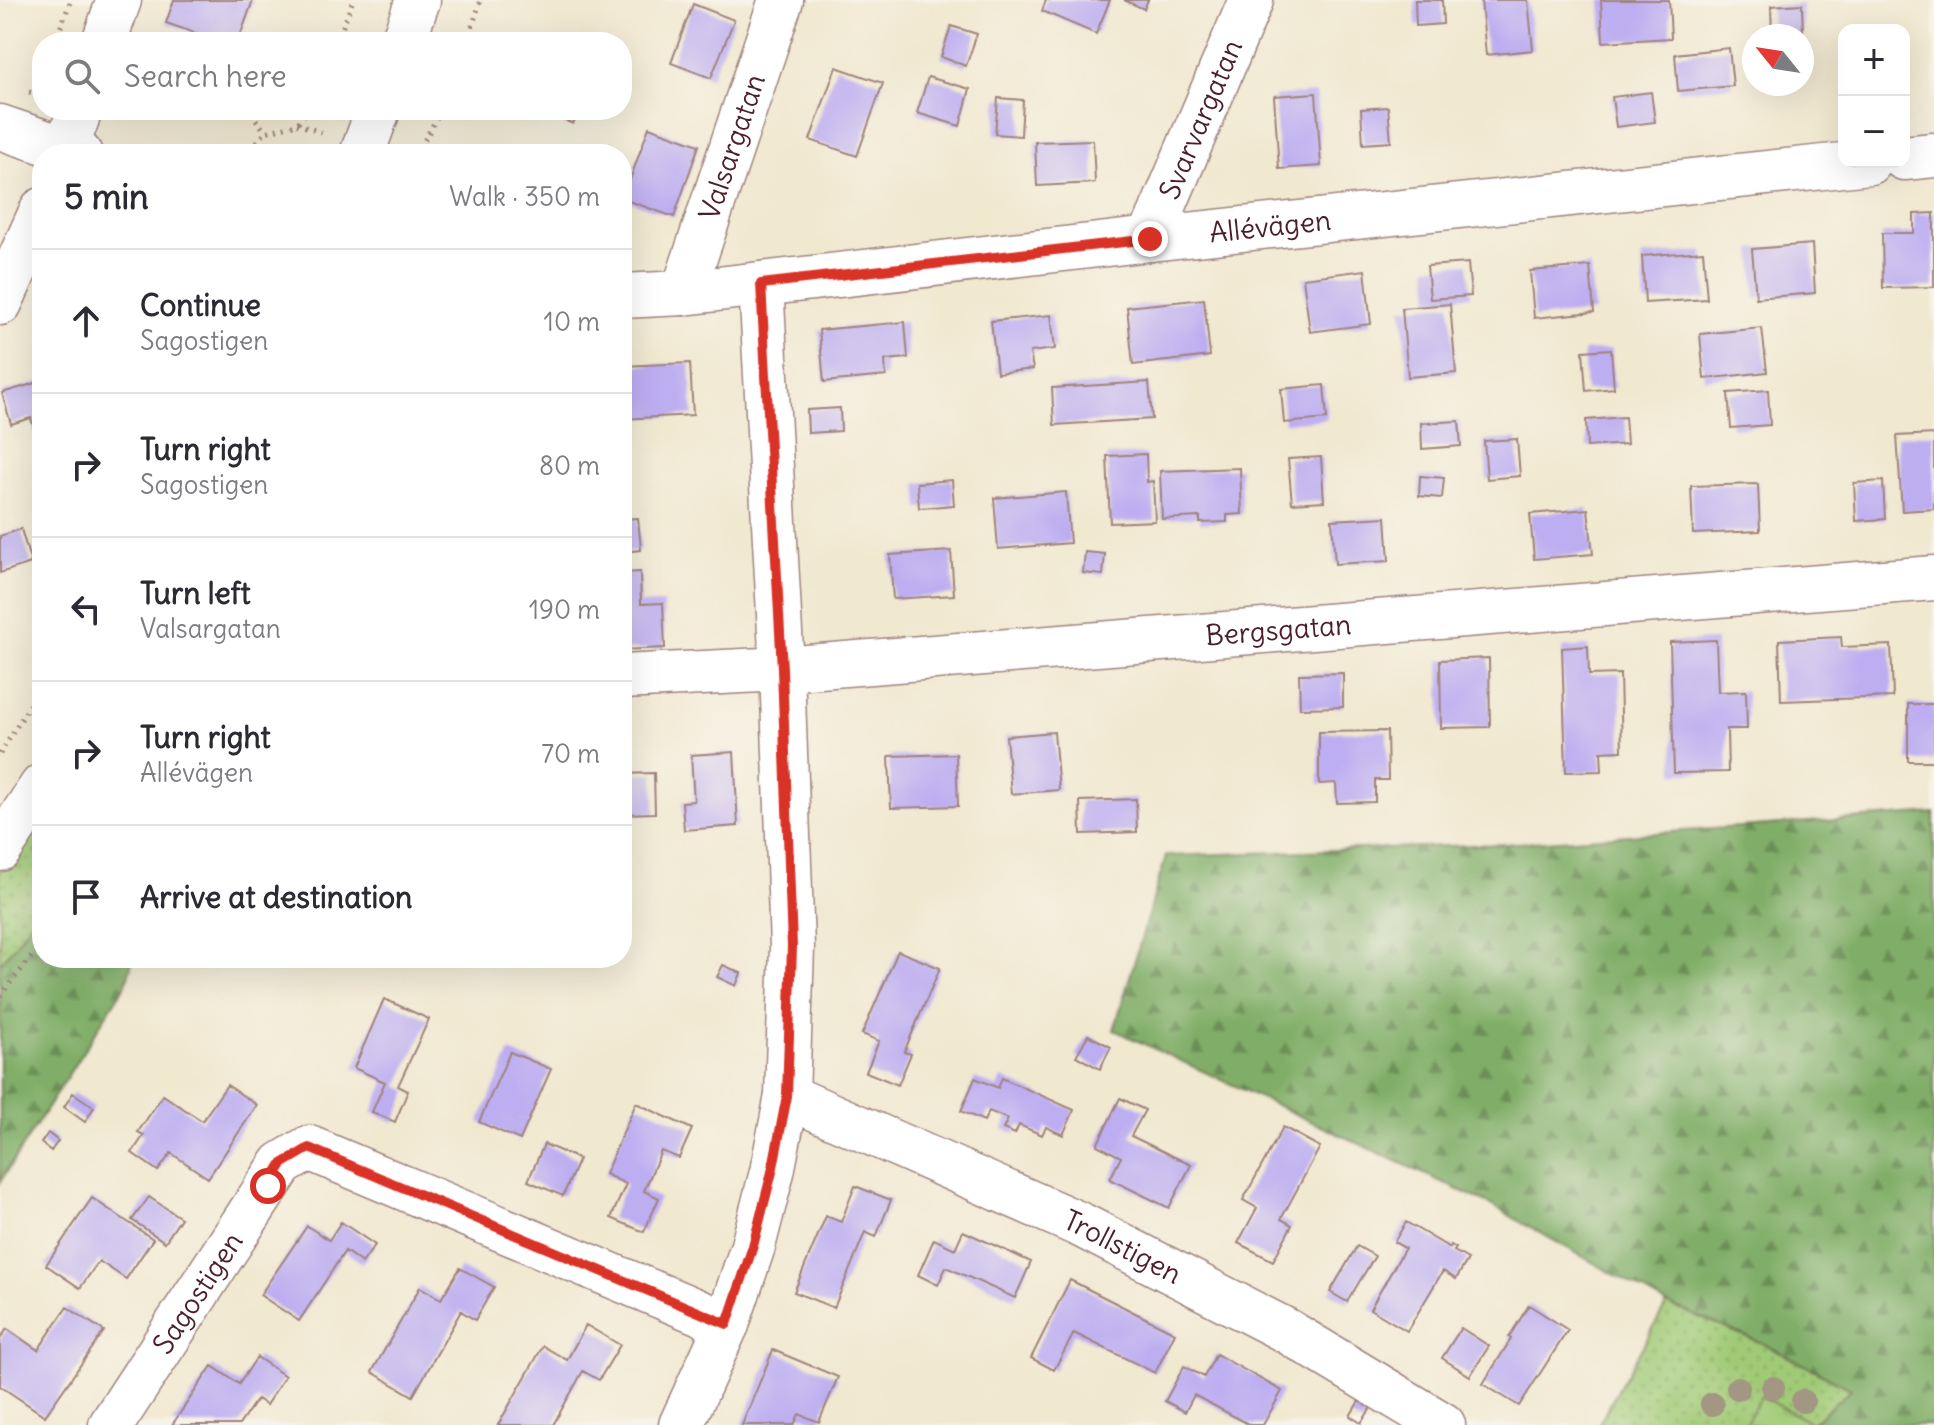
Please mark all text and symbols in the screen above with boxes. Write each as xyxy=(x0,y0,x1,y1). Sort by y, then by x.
north arrow xyxy=(1742,24,1814,96)
map controls xyxy=(1838,24,1910,168)
button: + xyxy=(1838,24,1910,96)
search box xyxy=(32,32,632,120)
street label: Svarvargatan xyxy=(1151,34,1250,205)
icon: search xyxy=(60,54,104,98)
text: Search here xyxy=(124,57,287,95)
street label: Valsargatan xyxy=(691,69,773,225)
button: − xyxy=(1838,96,1910,168)
text: 5 min xyxy=(64,175,149,218)
text: Walk · 350 m xyxy=(449,180,600,213)
street label: Allévägen xyxy=(1208,202,1333,251)
route end xyxy=(1132,221,1168,257)
text: Continue xyxy=(140,286,261,324)
icon: ahead xyxy=(64,299,108,343)
text: 10 m xyxy=(544,305,600,338)
text: Sagostigen xyxy=(140,324,268,357)
text: Turn right xyxy=(140,430,271,468)
icon: right xyxy=(64,443,108,487)
text: 80 m xyxy=(539,449,600,482)
text: Sagostigen xyxy=(140,468,268,501)
text: Turn left xyxy=(140,574,251,612)
icon: left xyxy=(64,587,108,631)
text: 190 m xyxy=(529,593,600,626)
street label: Bergsgatan xyxy=(1204,606,1353,654)
text: Valsargatan xyxy=(140,612,281,645)
text: Turn right xyxy=(140,718,271,756)
icon: right xyxy=(64,731,108,775)
text: 70 m xyxy=(541,737,600,770)
text: Allévägen xyxy=(140,756,253,789)
icon: arrive xyxy=(64,875,108,919)
text: Arrive at destination xyxy=(140,878,412,916)
route start xyxy=(250,1168,286,1204)
street label: Trollstigen xyxy=(1058,1202,1188,1292)
street label: Sagostigen xyxy=(145,1225,251,1361)

